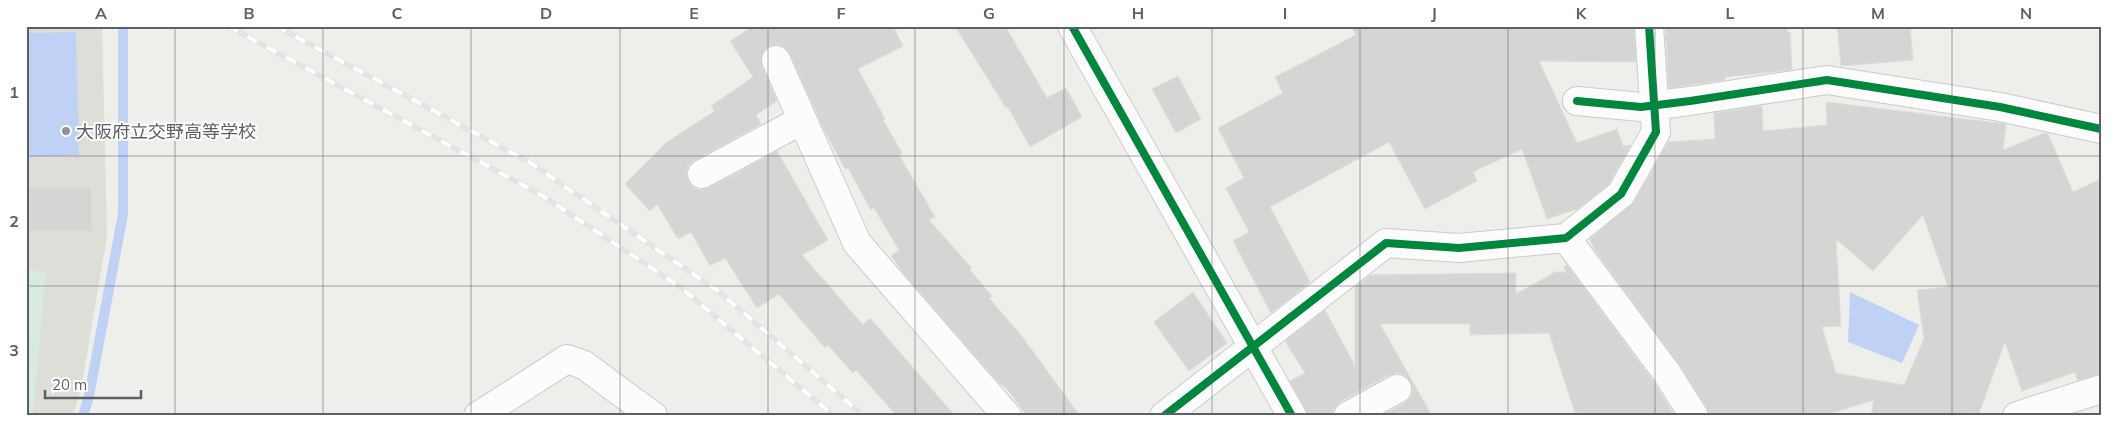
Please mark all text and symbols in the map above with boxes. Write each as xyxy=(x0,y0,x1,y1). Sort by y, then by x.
text: A xyxy=(95,3,107,23)
text: B xyxy=(243,3,255,23)
text: C xyxy=(392,3,403,23)
text: D xyxy=(540,3,552,23)
text: E xyxy=(689,3,699,23)
text: F xyxy=(836,3,846,23)
text: G xyxy=(983,3,995,23)
text: H xyxy=(1132,3,1144,23)
text: I xyxy=(1283,3,1287,23)
text: J xyxy=(1431,3,1437,23)
text: K xyxy=(1576,3,1588,23)
text: L xyxy=(1726,3,1735,23)
text: M xyxy=(1871,3,1885,23)
text: N xyxy=(2020,3,2032,23)
text: 1 xyxy=(9,82,19,102)
place label: 大阪府立交野高等学校 xyxy=(76,120,256,143)
marker: 大阪府立交野高等学校 xyxy=(60,125,72,137)
text: 2 xyxy=(9,211,19,231)
text: 3 xyxy=(9,340,19,360)
scale bar xyxy=(45,367,141,399)
text: 20 m xyxy=(52,375,87,394)

